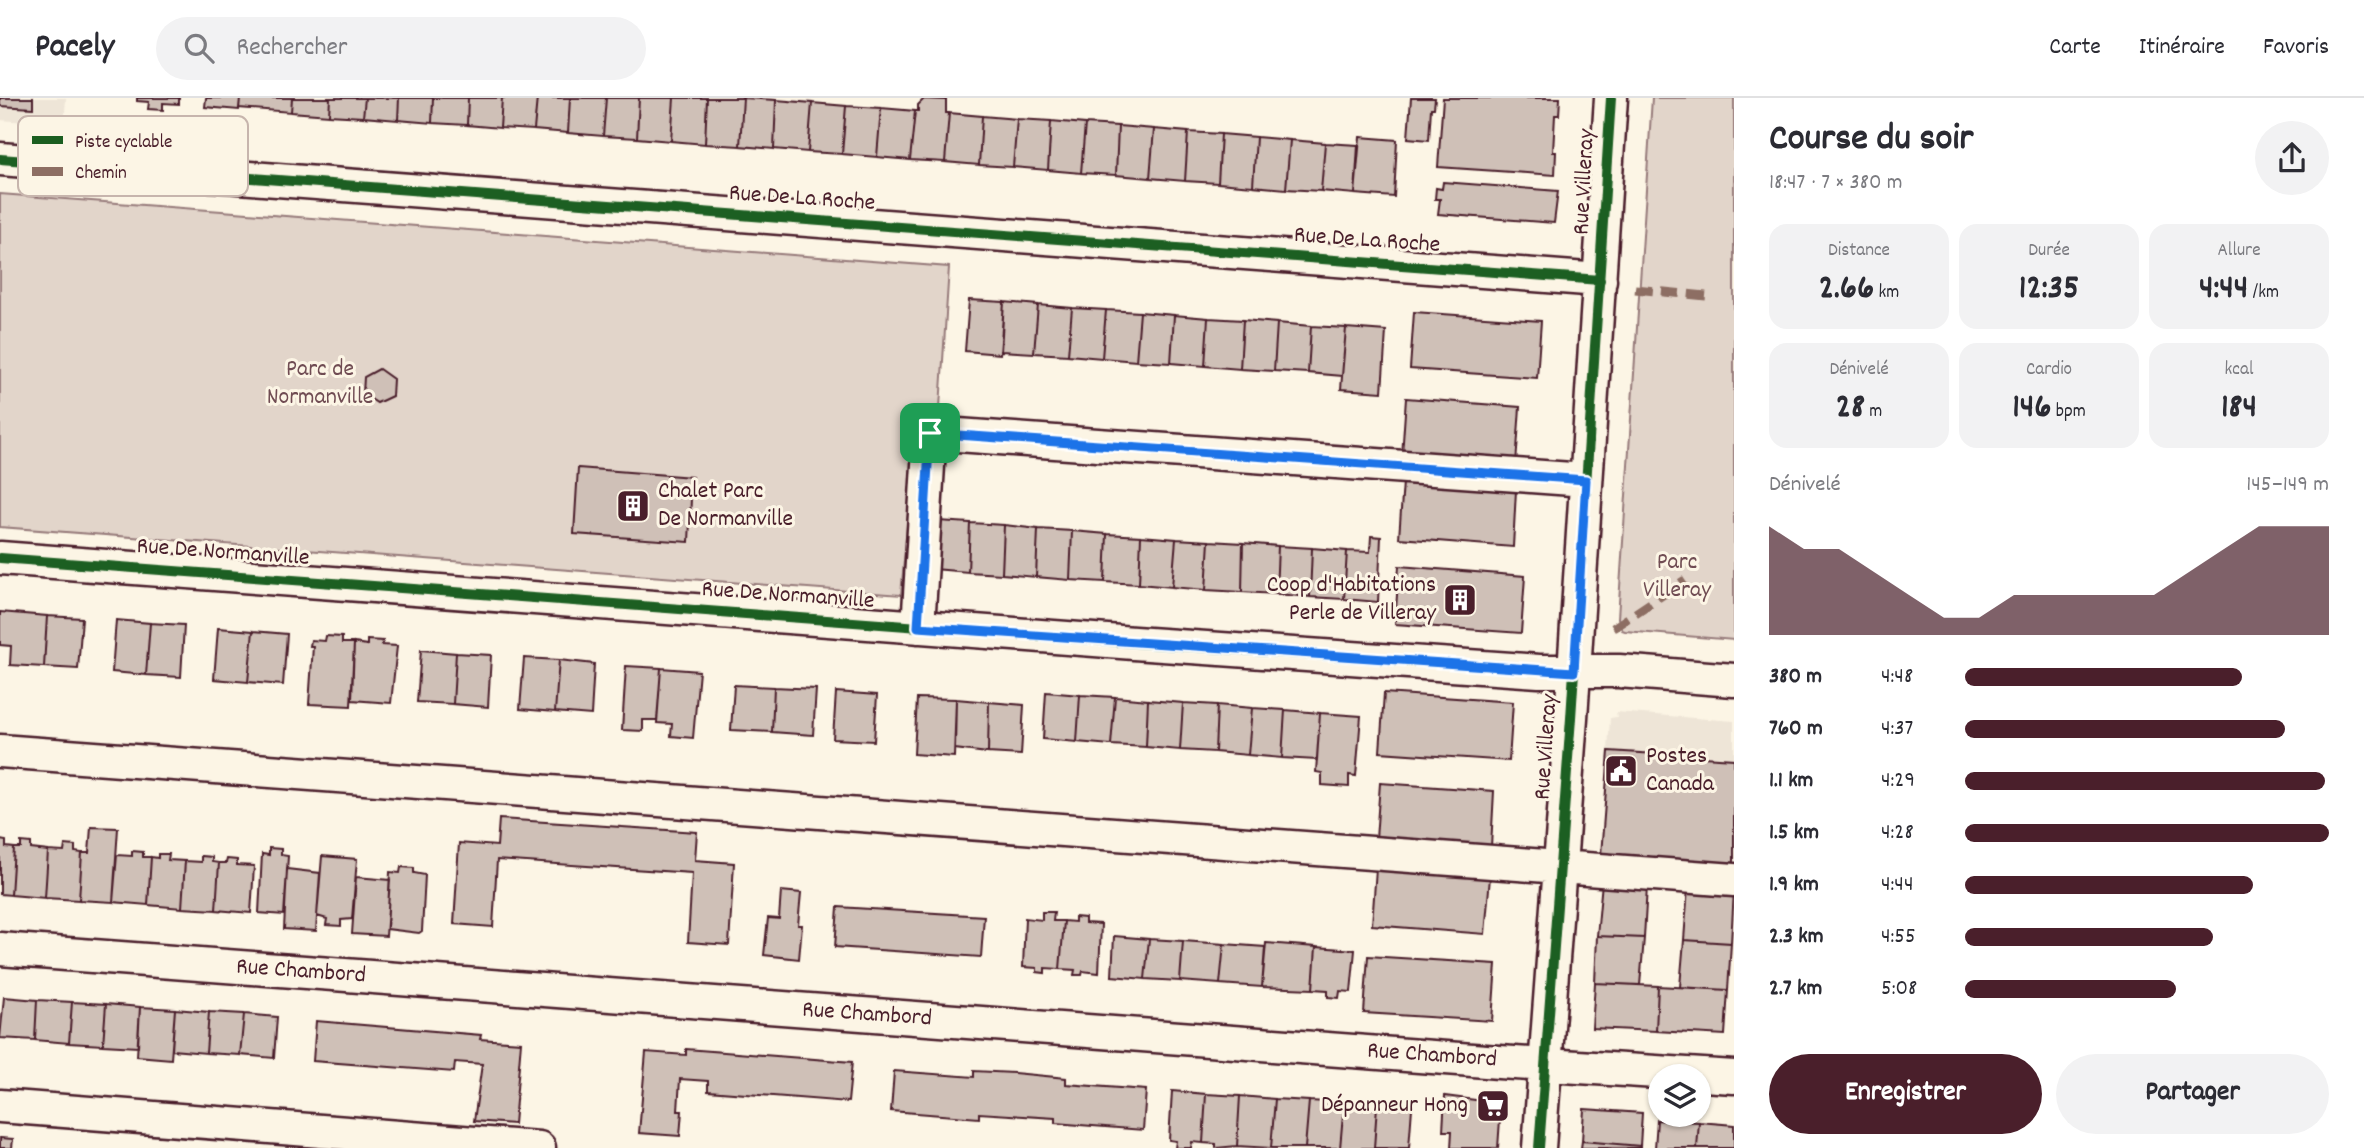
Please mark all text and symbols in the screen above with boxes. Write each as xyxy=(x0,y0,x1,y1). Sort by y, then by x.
search box xyxy=(156,17,646,80)
text: Pacely xyxy=(35,25,114,72)
icon: search xyxy=(180,29,218,67)
text: Rechercher xyxy=(236,30,347,67)
text: Carte xyxy=(2049,31,2101,65)
text: Itinéraire xyxy=(2139,31,2225,65)
text: Favoris xyxy=(2263,31,2329,65)
text: Course du soir xyxy=(1769,113,1973,168)
legend xyxy=(18,116,248,196)
button: share xyxy=(2255,121,2329,195)
street label: Rue Villeray xyxy=(1565,127,1605,236)
text: Piste cyclable xyxy=(75,130,172,157)
text: Chemin xyxy=(75,161,127,188)
text: 18:47 · 7 × 380 m xyxy=(1769,167,1903,200)
street label: Rue De La Roche xyxy=(728,177,876,221)
street label: Rue De La Roche xyxy=(1293,219,1441,263)
text: Distance xyxy=(1828,238,1890,265)
text: Durée xyxy=(2028,238,2070,265)
text: Allure xyxy=(2217,238,2261,265)
text: 2.66 xyxy=(1819,265,1874,315)
text: 12:35 xyxy=(2019,265,2079,315)
text: 4:44 xyxy=(2199,265,2248,315)
text: km xyxy=(1874,280,1899,307)
text: /km xyxy=(2248,280,2279,307)
park label: Parc de Normanville xyxy=(267,353,373,415)
text: Dénivelé xyxy=(1829,357,1889,384)
text: Cardio xyxy=(2026,357,2072,384)
text: kcal xyxy=(2225,357,2253,384)
text: 28 xyxy=(1836,384,1865,434)
text: 146 xyxy=(2012,384,2051,434)
text: 184 xyxy=(2221,384,2257,434)
text: m xyxy=(1865,399,1882,426)
text: bpm xyxy=(2051,399,2086,426)
pin xyxy=(900,403,960,463)
icon: arrive xyxy=(911,414,949,452)
text: Dénivelé xyxy=(1769,469,1841,502)
text: 145–149 m xyxy=(2246,469,2329,502)
place label: Chalet Parc De Normanville xyxy=(658,475,793,537)
building icon: Chalet Parc De Normanville xyxy=(614,487,652,525)
street label: Rue De Normanville xyxy=(135,530,311,576)
park label: Parc Villeray xyxy=(1643,546,1712,608)
place label: Coop d'Habitations Perle de Villeray xyxy=(1267,569,1437,631)
street label: Rue De Normanville xyxy=(700,573,876,619)
building icon: Coop d'Habitations Perle de Villeray xyxy=(1441,581,1479,619)
text: 380 m xyxy=(1769,661,1822,694)
text: 4:48 xyxy=(1881,661,1913,694)
street label: Rue Villeray xyxy=(1526,692,1568,801)
text: 760 m xyxy=(1769,713,1823,746)
text: 4:37 xyxy=(1881,713,1913,746)
place label: Postes Canada xyxy=(1646,740,1715,802)
public building icon: Postes Canada xyxy=(1602,752,1640,790)
text: 1.1 km xyxy=(1769,765,1813,798)
text: 4:29 xyxy=(1881,765,1915,798)
text: 1.5 km xyxy=(1769,817,1819,850)
text: 4:28 xyxy=(1881,817,1914,850)
text: 1.9 km xyxy=(1769,869,1819,902)
text: 4:44 xyxy=(1881,869,1913,902)
text: 2.3 km xyxy=(1769,921,1824,954)
text: 4:55 xyxy=(1881,921,1916,954)
street label: Rue Chambord xyxy=(235,951,367,993)
text: 2.7 km xyxy=(1769,973,1822,1006)
text: 5:08 xyxy=(1881,973,1917,1006)
street label: Rue Chambord xyxy=(801,994,933,1036)
street label: Rue Chambord xyxy=(1366,1035,1498,1077)
button: Enregistrer xyxy=(1769,1054,2042,1134)
button: Partager xyxy=(2056,1054,2329,1134)
map controls xyxy=(1648,1064,1711,1127)
button: layers xyxy=(1648,1064,1711,1127)
supermarket icon: Dépanneur Hong xyxy=(1474,1087,1512,1125)
place label: Dépanneur Hong xyxy=(1321,1089,1468,1123)

